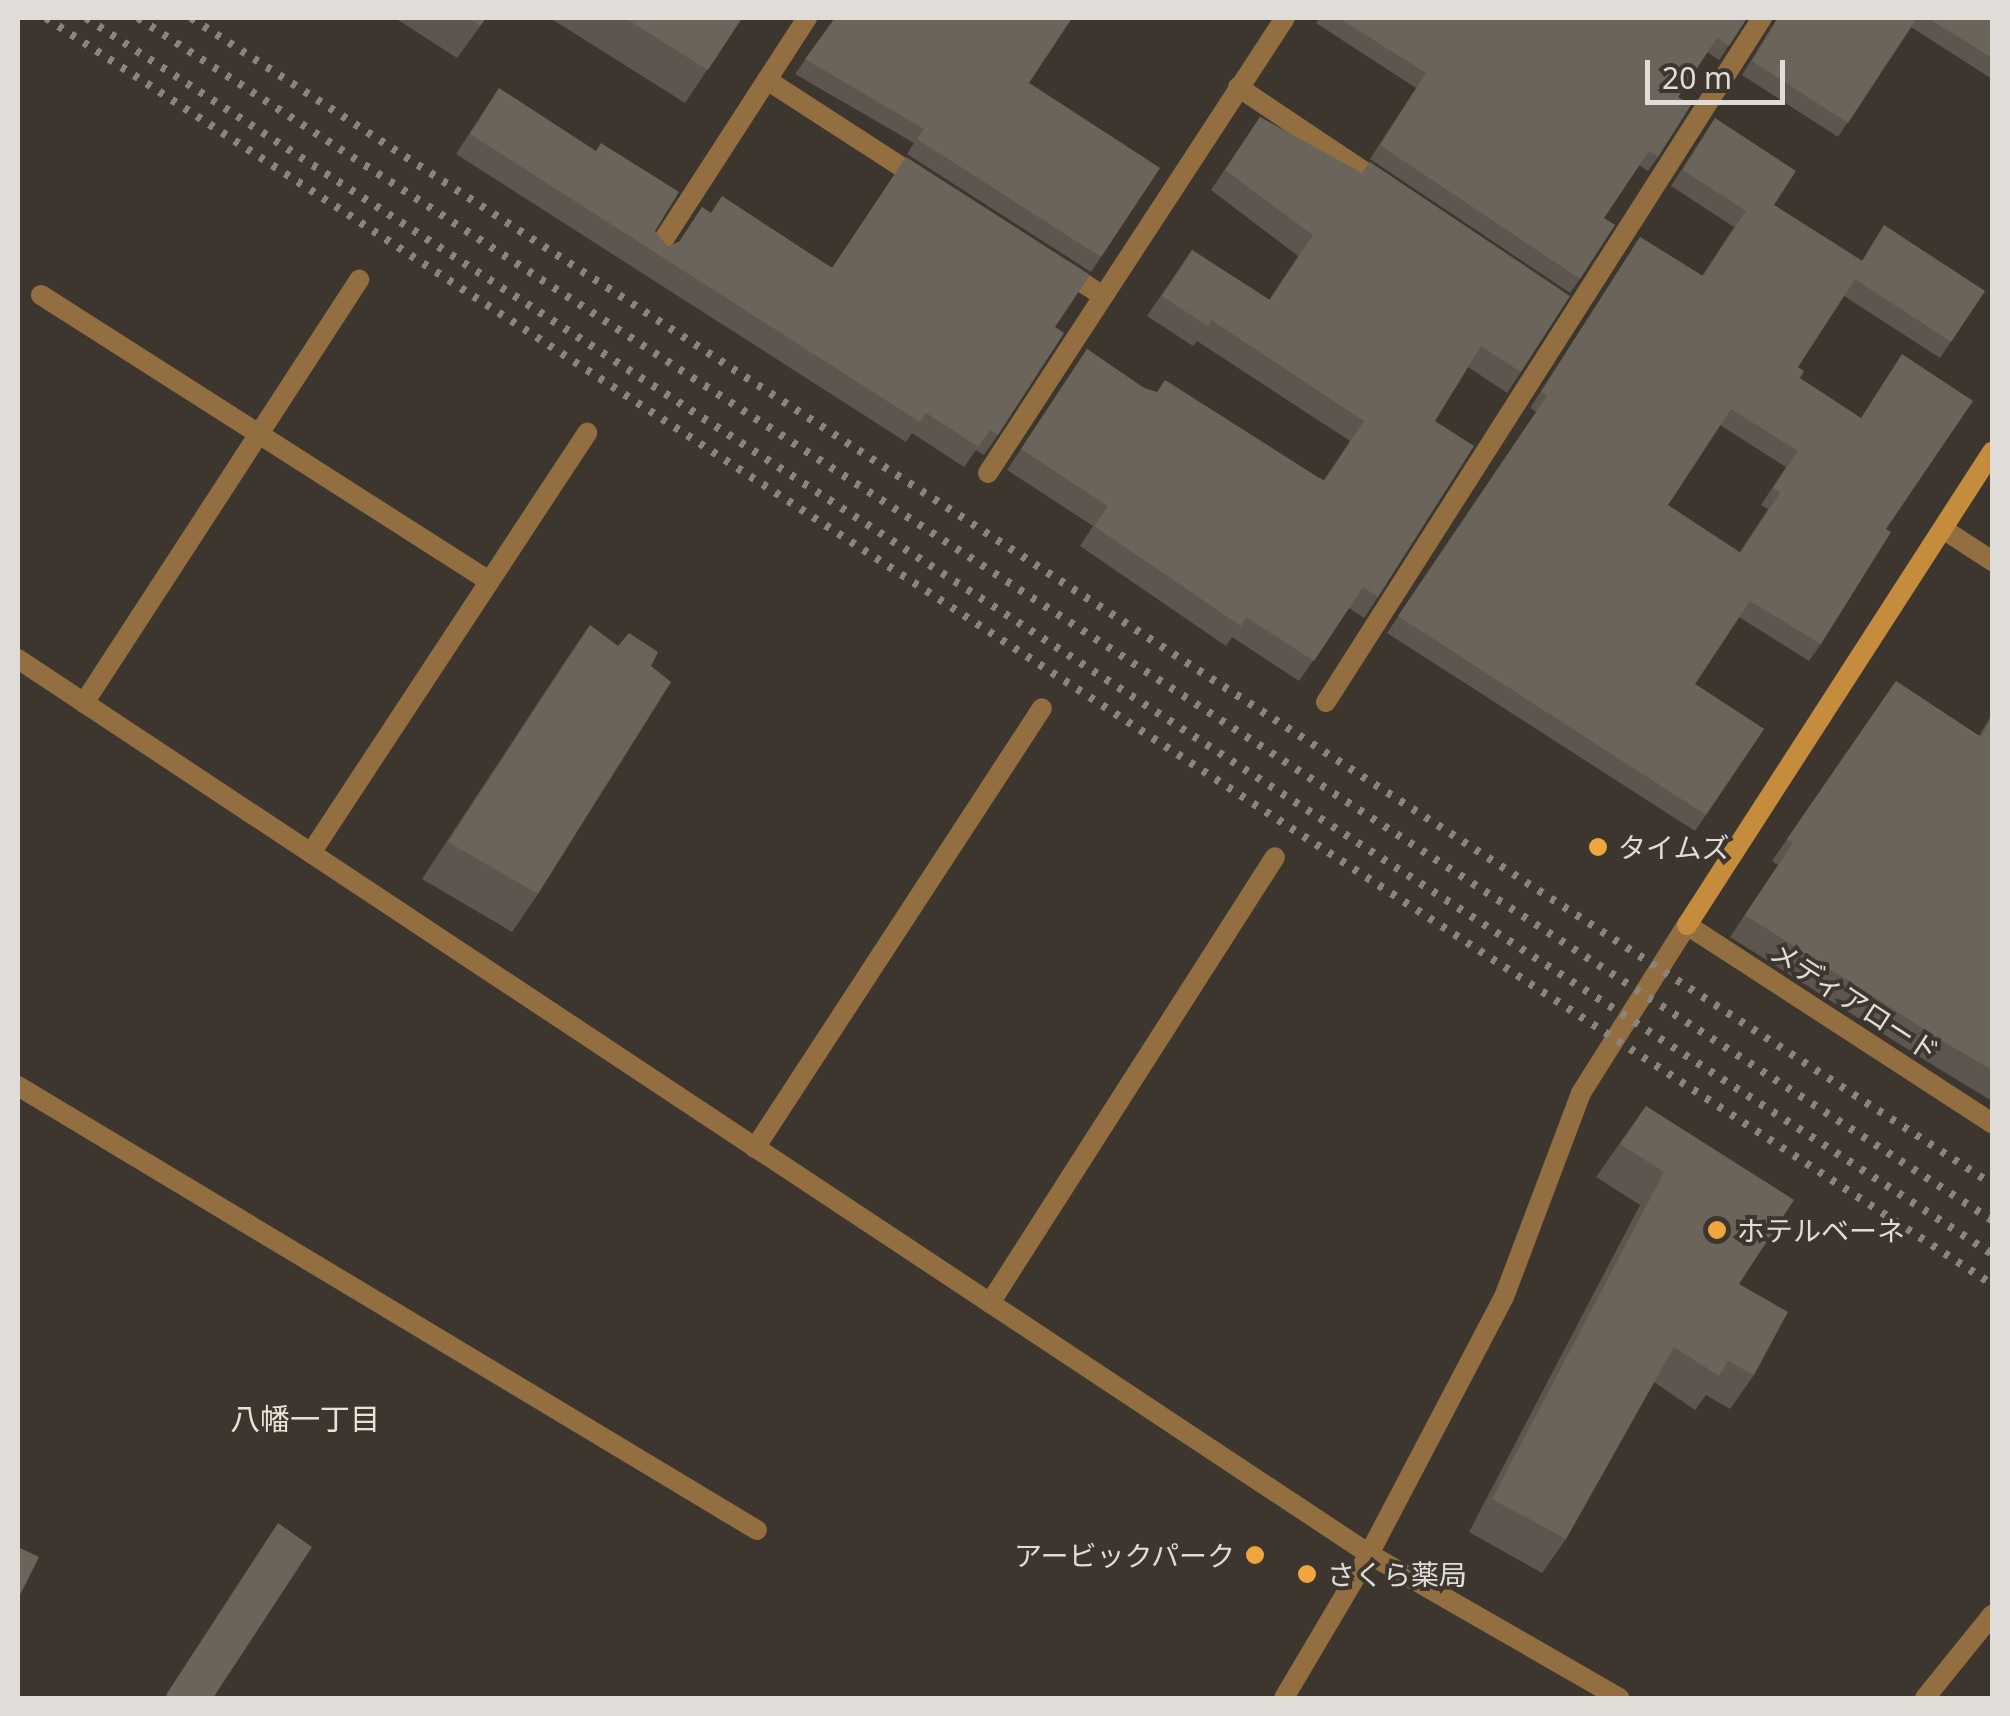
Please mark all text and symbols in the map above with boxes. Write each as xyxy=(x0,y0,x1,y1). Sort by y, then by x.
scale bar xyxy=(1650,40,1790,102)
text: 20 m xyxy=(1662,57,1732,98)
place label: タイムズ xyxy=(1618,830,1730,864)
marker: タイムズ xyxy=(1587,836,1609,858)
street label: メディアロード xyxy=(1764,934,1946,1068)
place label: ホテルベーネ xyxy=(1737,1213,1905,1247)
marker: ホテルベーネ xyxy=(1706,1219,1728,1241)
district label: 八幡一丁目 xyxy=(230,1401,380,1437)
place label: アービックパーク xyxy=(1013,1538,1235,1572)
marker: アービックパーク xyxy=(1244,1544,1266,1566)
place label: さくら薬局 xyxy=(1327,1557,1467,1591)
marker: さくら薬局 xyxy=(1296,1563,1318,1585)

